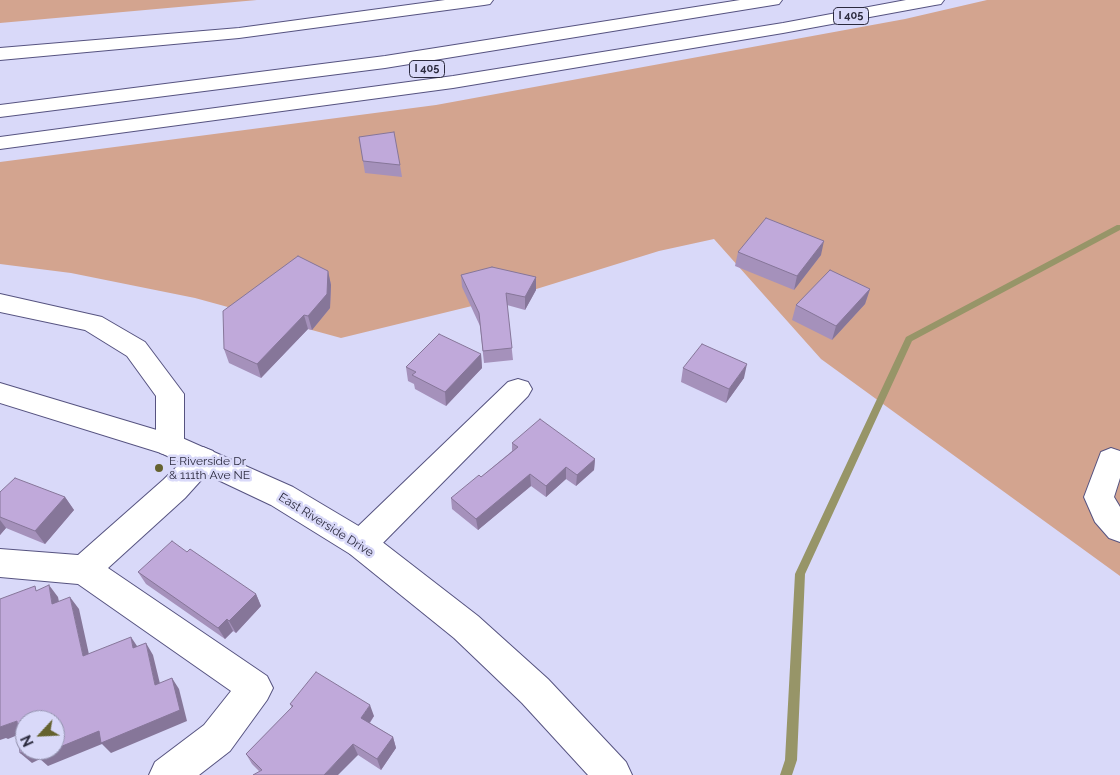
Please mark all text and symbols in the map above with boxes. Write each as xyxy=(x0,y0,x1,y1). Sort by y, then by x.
road number: I 405 xyxy=(834,8,868,24)
road number: I 405 xyxy=(410,61,444,78)
place label: E Riverside Dr & 111th Ave NE xyxy=(169,454,250,482)
marker: E Riverside Dr & 111th Ave NE xyxy=(153,462,165,474)
street label: East Riverside Drive xyxy=(276,490,376,560)
north arrow xyxy=(15,710,65,760)
text: N xyxy=(18,733,37,749)

